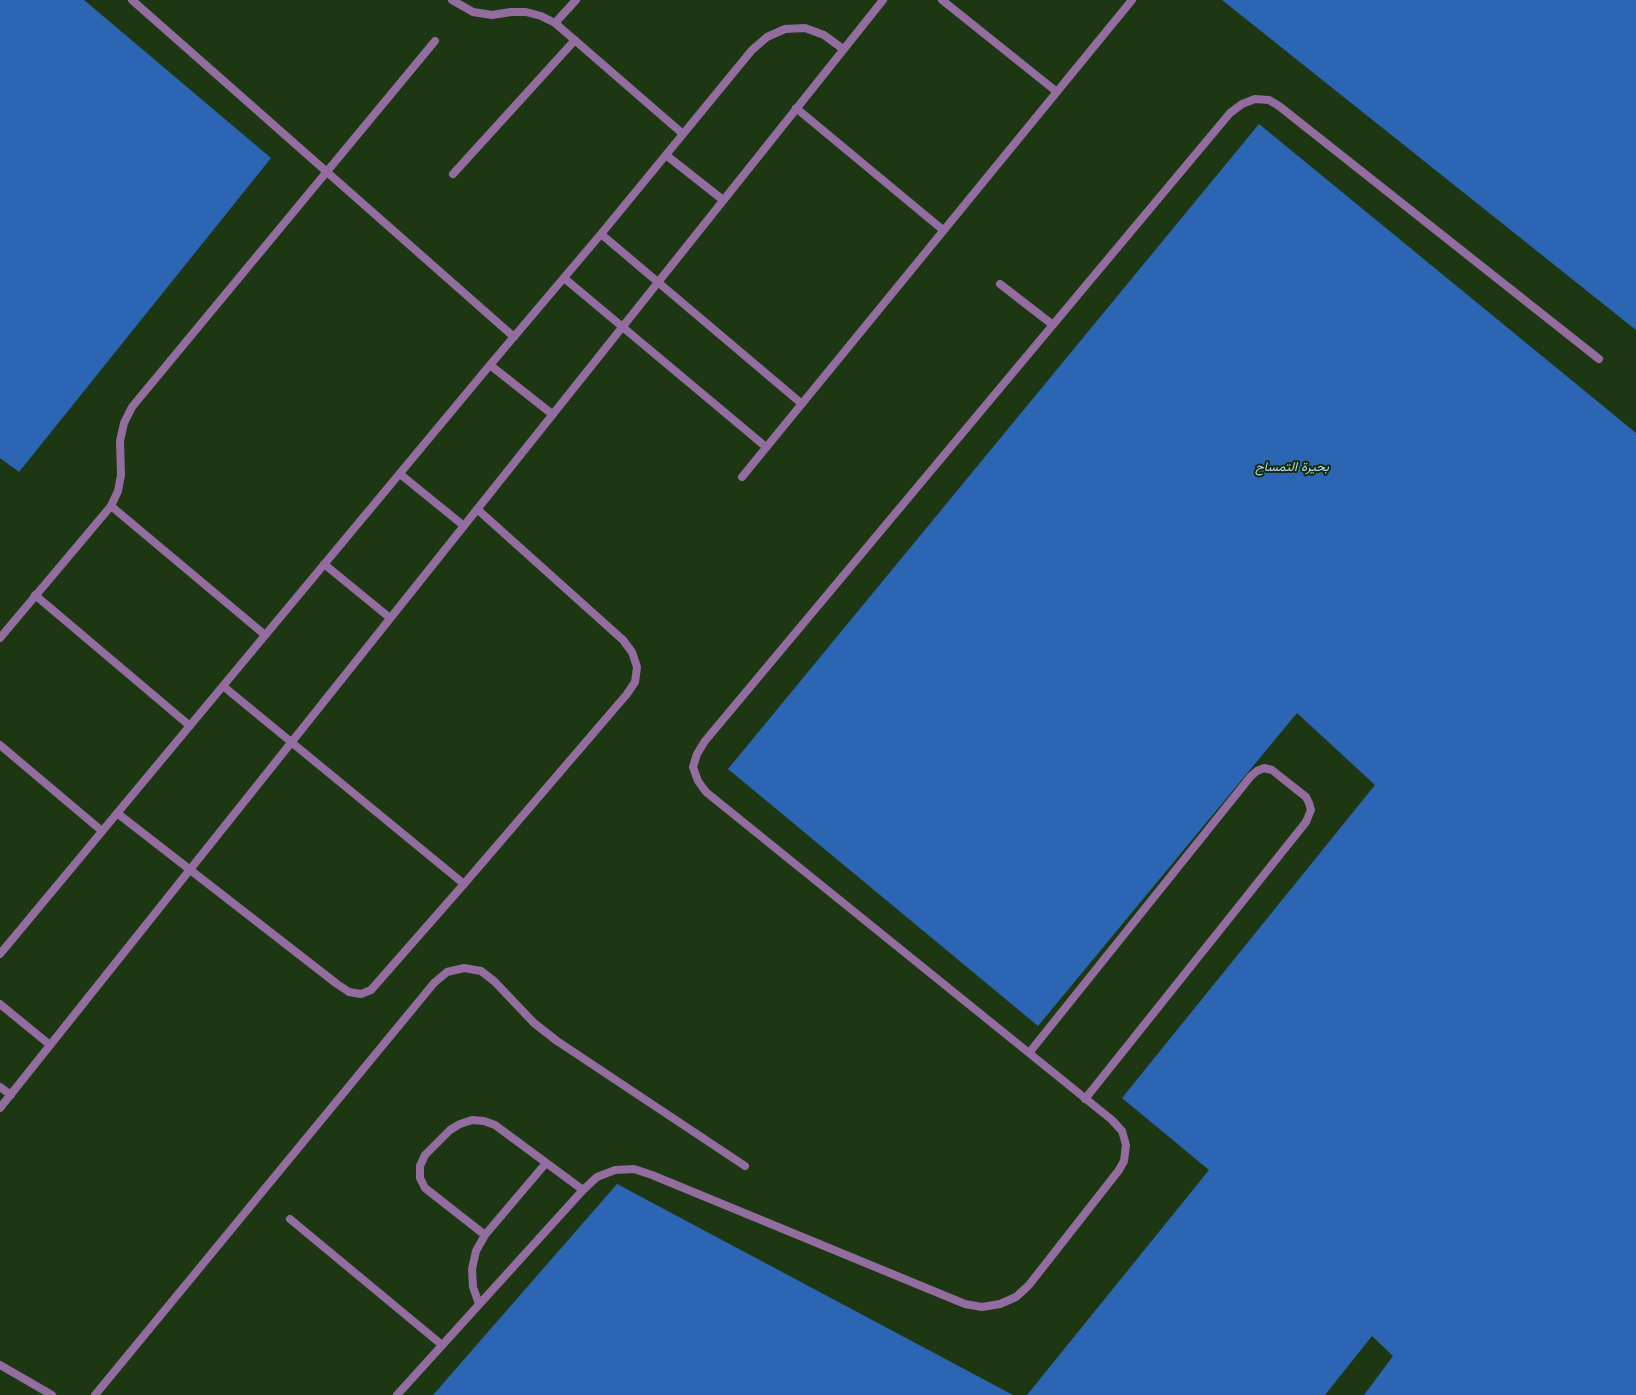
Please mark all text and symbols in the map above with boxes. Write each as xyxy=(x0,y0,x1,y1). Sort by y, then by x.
water label: بحيرة التمساح xyxy=(1255,460,1329,476)

